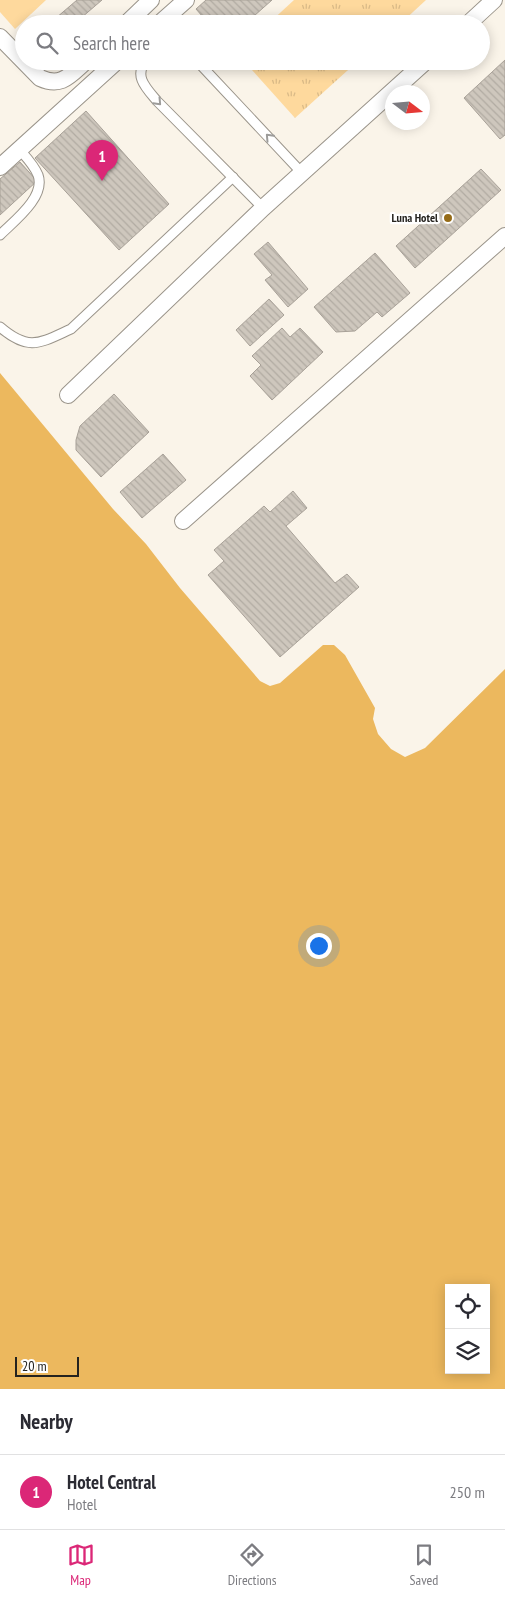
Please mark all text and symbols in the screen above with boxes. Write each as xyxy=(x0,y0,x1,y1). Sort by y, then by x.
search box xyxy=(15,15,490,70)
icon: search xyxy=(33,29,61,57)
text: Search here xyxy=(73,31,150,55)
north arrow xyxy=(385,85,430,130)
one-way arrow xyxy=(152,96,161,105)
one-way arrow xyxy=(266,134,275,143)
pin: 1 xyxy=(86,140,118,181)
place label: Luna Hotel xyxy=(391,210,438,225)
marker: Luna Hotel xyxy=(442,212,454,224)
your location xyxy=(306,933,332,959)
map controls xyxy=(445,1284,490,1374)
button: locate xyxy=(445,1284,490,1329)
button: layers xyxy=(445,1329,490,1374)
scale bar xyxy=(15,1354,79,1377)
text: 20 m xyxy=(22,1357,47,1375)
text: Nearby xyxy=(20,1408,73,1435)
text: Hotel Central xyxy=(67,1470,156,1494)
text: 1 xyxy=(32,1482,40,1502)
text: 250 m xyxy=(450,1482,485,1502)
text: Hotel xyxy=(67,1494,97,1514)
tab: Map xyxy=(67,1541,95,1589)
tab: Directions xyxy=(228,1541,276,1589)
tab: Saved xyxy=(410,1541,438,1589)

